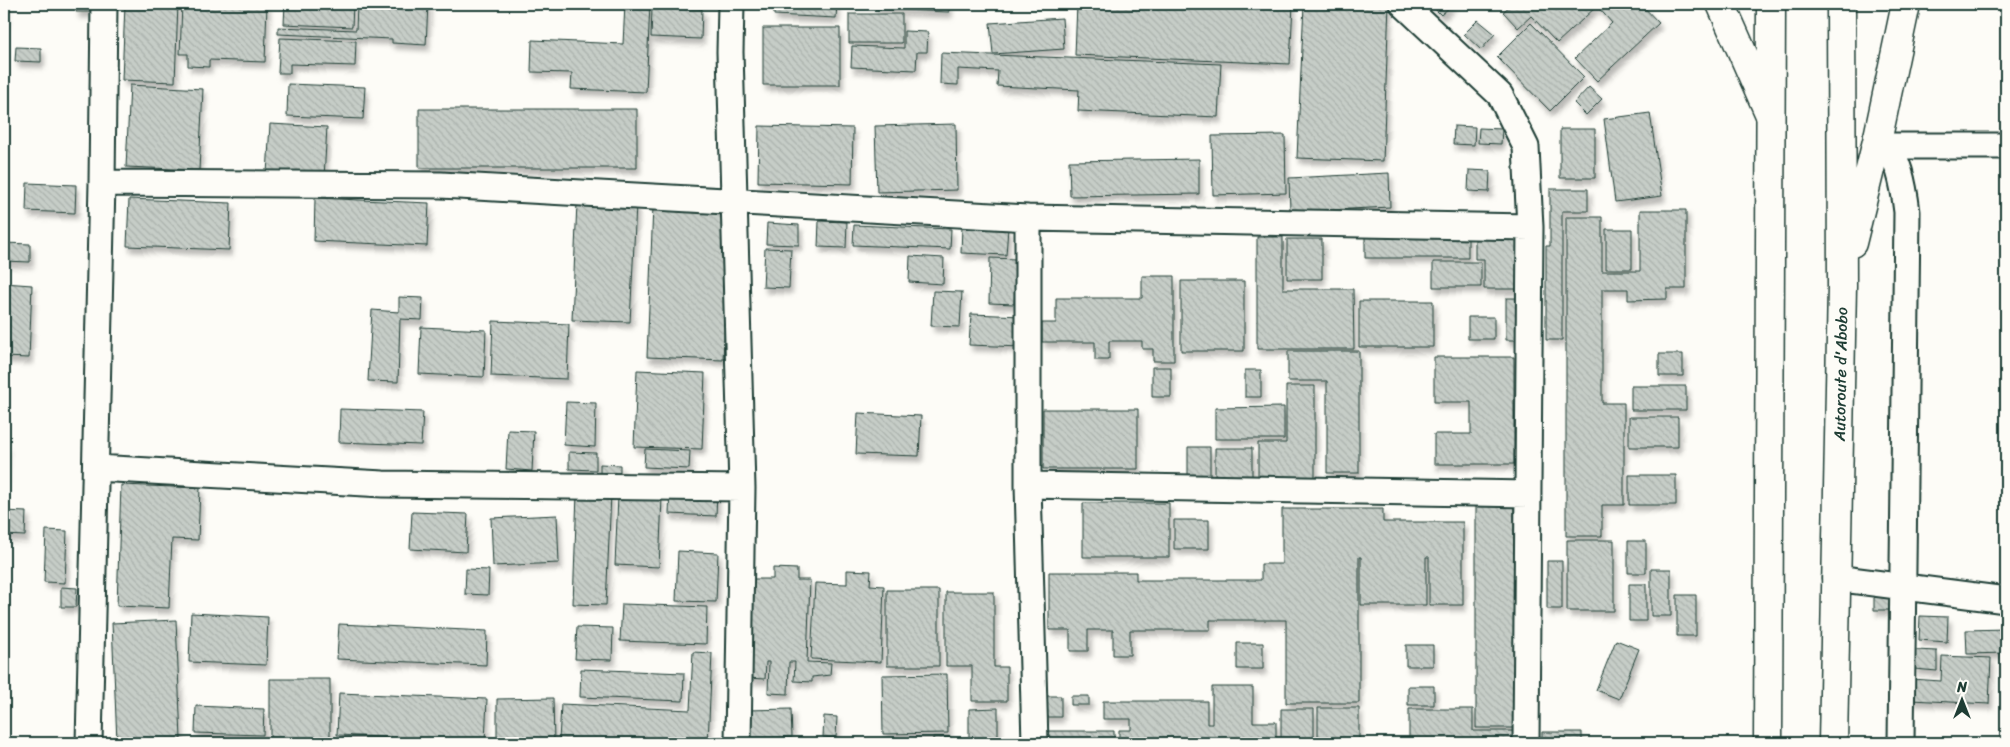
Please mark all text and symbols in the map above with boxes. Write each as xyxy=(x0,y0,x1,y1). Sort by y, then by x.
street label: Autoroute d'Abobo xyxy=(1825,307,1856,442)
north arrow xyxy=(1938,674,1988,724)
text: N xyxy=(1956,675,1967,700)

